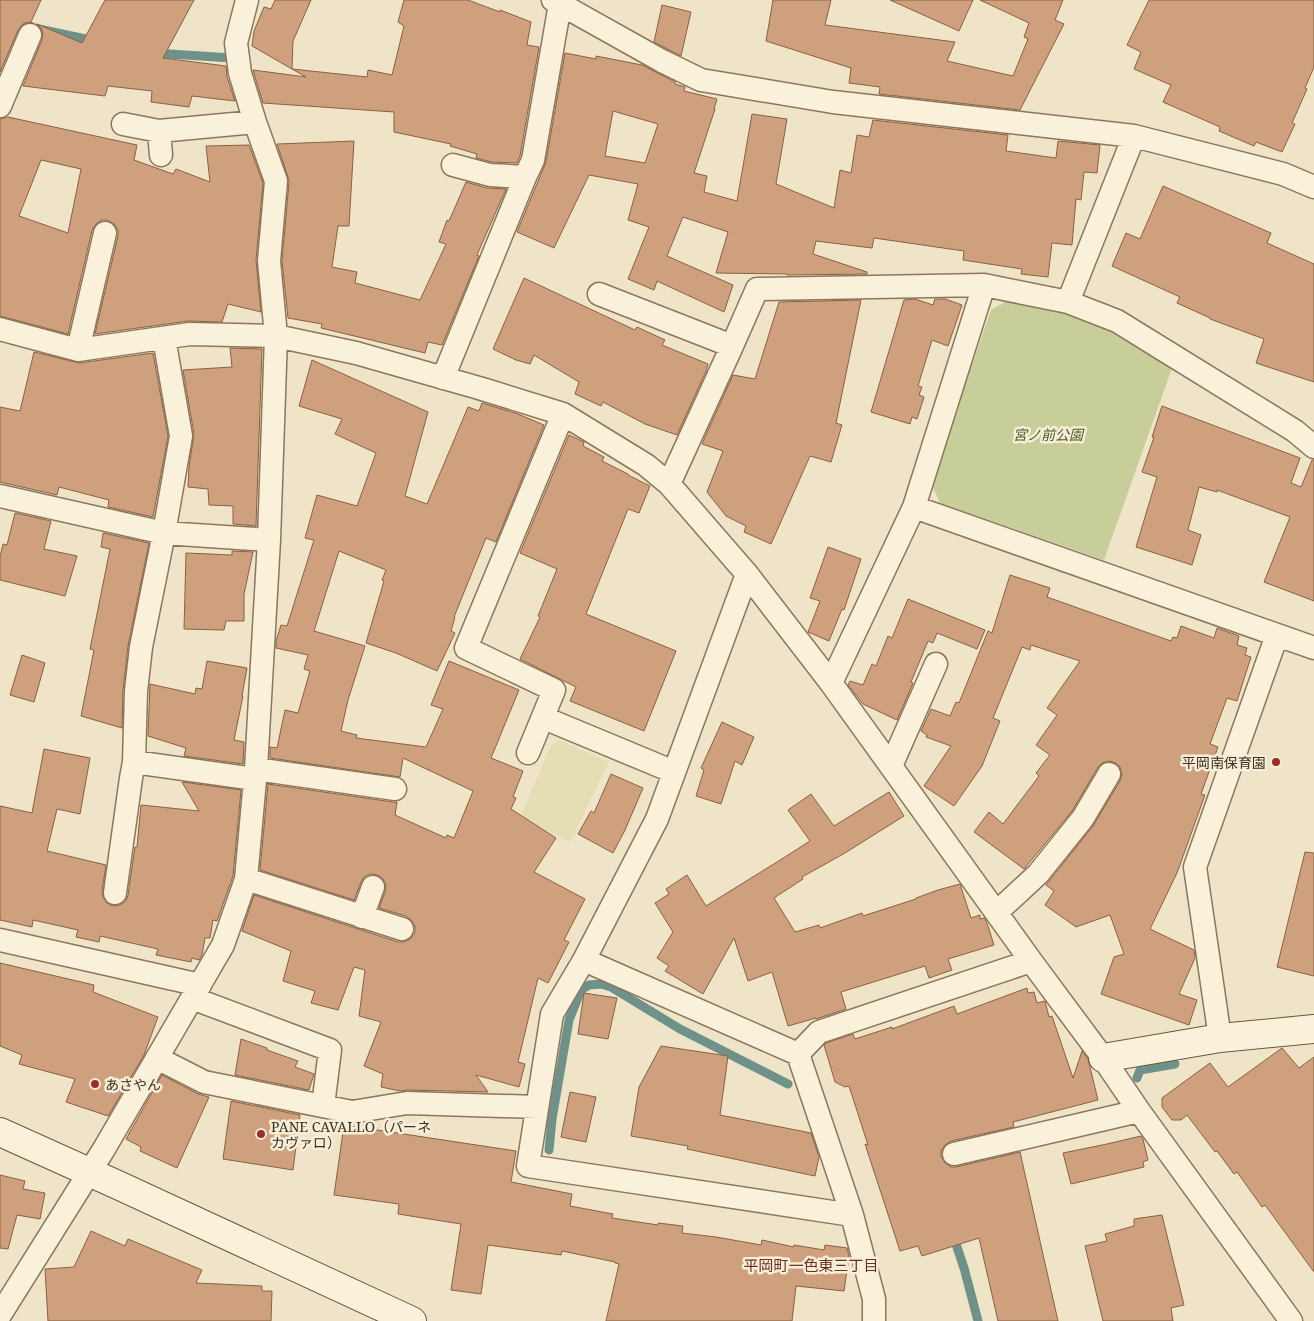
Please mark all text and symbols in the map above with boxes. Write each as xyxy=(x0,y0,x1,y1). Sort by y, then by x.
park label: 宮ノ前公園 xyxy=(1013,425,1085,444)
place label: 平岡南保育園 xyxy=(1182,753,1266,772)
marker: 平岡南保育園 xyxy=(1270,756,1282,768)
place label: あさやん xyxy=(105,1075,161,1094)
marker: あさやん xyxy=(89,1078,101,1090)
place label: PANE CAVALLO（パーネ カヴァロ） xyxy=(271,1117,431,1152)
marker: PANE CAVALLO（パーネ カヴァロ） xyxy=(255,1128,267,1140)
district label: 平岡町一色東三丁目 xyxy=(743,1255,879,1275)

